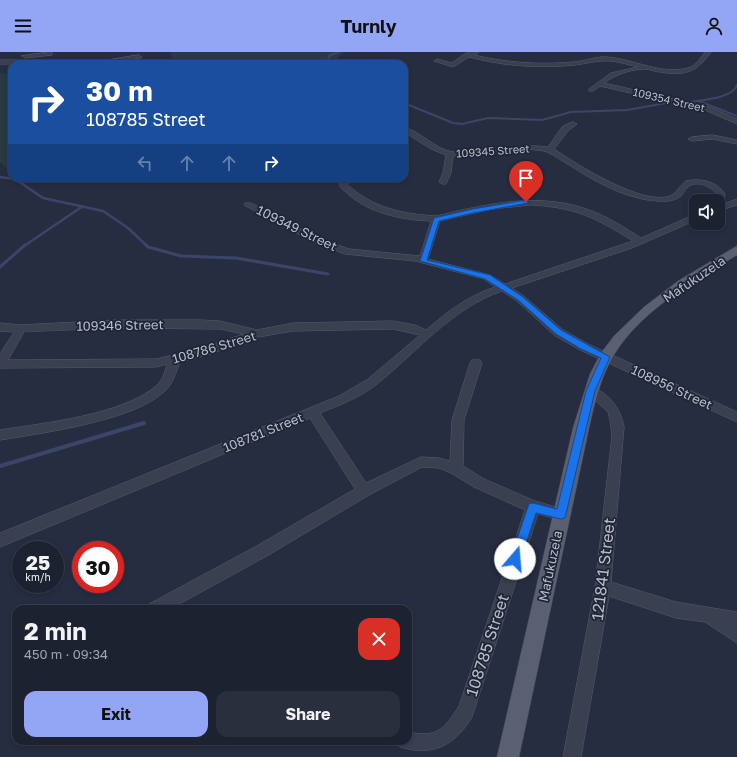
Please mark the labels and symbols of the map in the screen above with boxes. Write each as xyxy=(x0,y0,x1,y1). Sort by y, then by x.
street label: 109354 Street xyxy=(632,85,706,114)
street label: 109345 Street xyxy=(456,141,530,160)
pin xyxy=(509,161,543,202)
street label: 109349 Street xyxy=(254,202,340,254)
street label: Mafukuzela xyxy=(660,252,728,306)
street label: 109346 Street xyxy=(76,316,164,334)
street label: 108786 Street xyxy=(170,327,258,367)
street label: 108956 Street xyxy=(629,361,715,413)
street label: 108781 Street xyxy=(221,409,305,455)
street label: 121841 Street xyxy=(587,516,619,622)
street label: Mafukuzela xyxy=(535,529,565,603)
position arrow xyxy=(494,538,536,580)
speed limit sign: 30 xyxy=(72,541,124,593)
street label: 108785 Street xyxy=(461,591,513,699)

